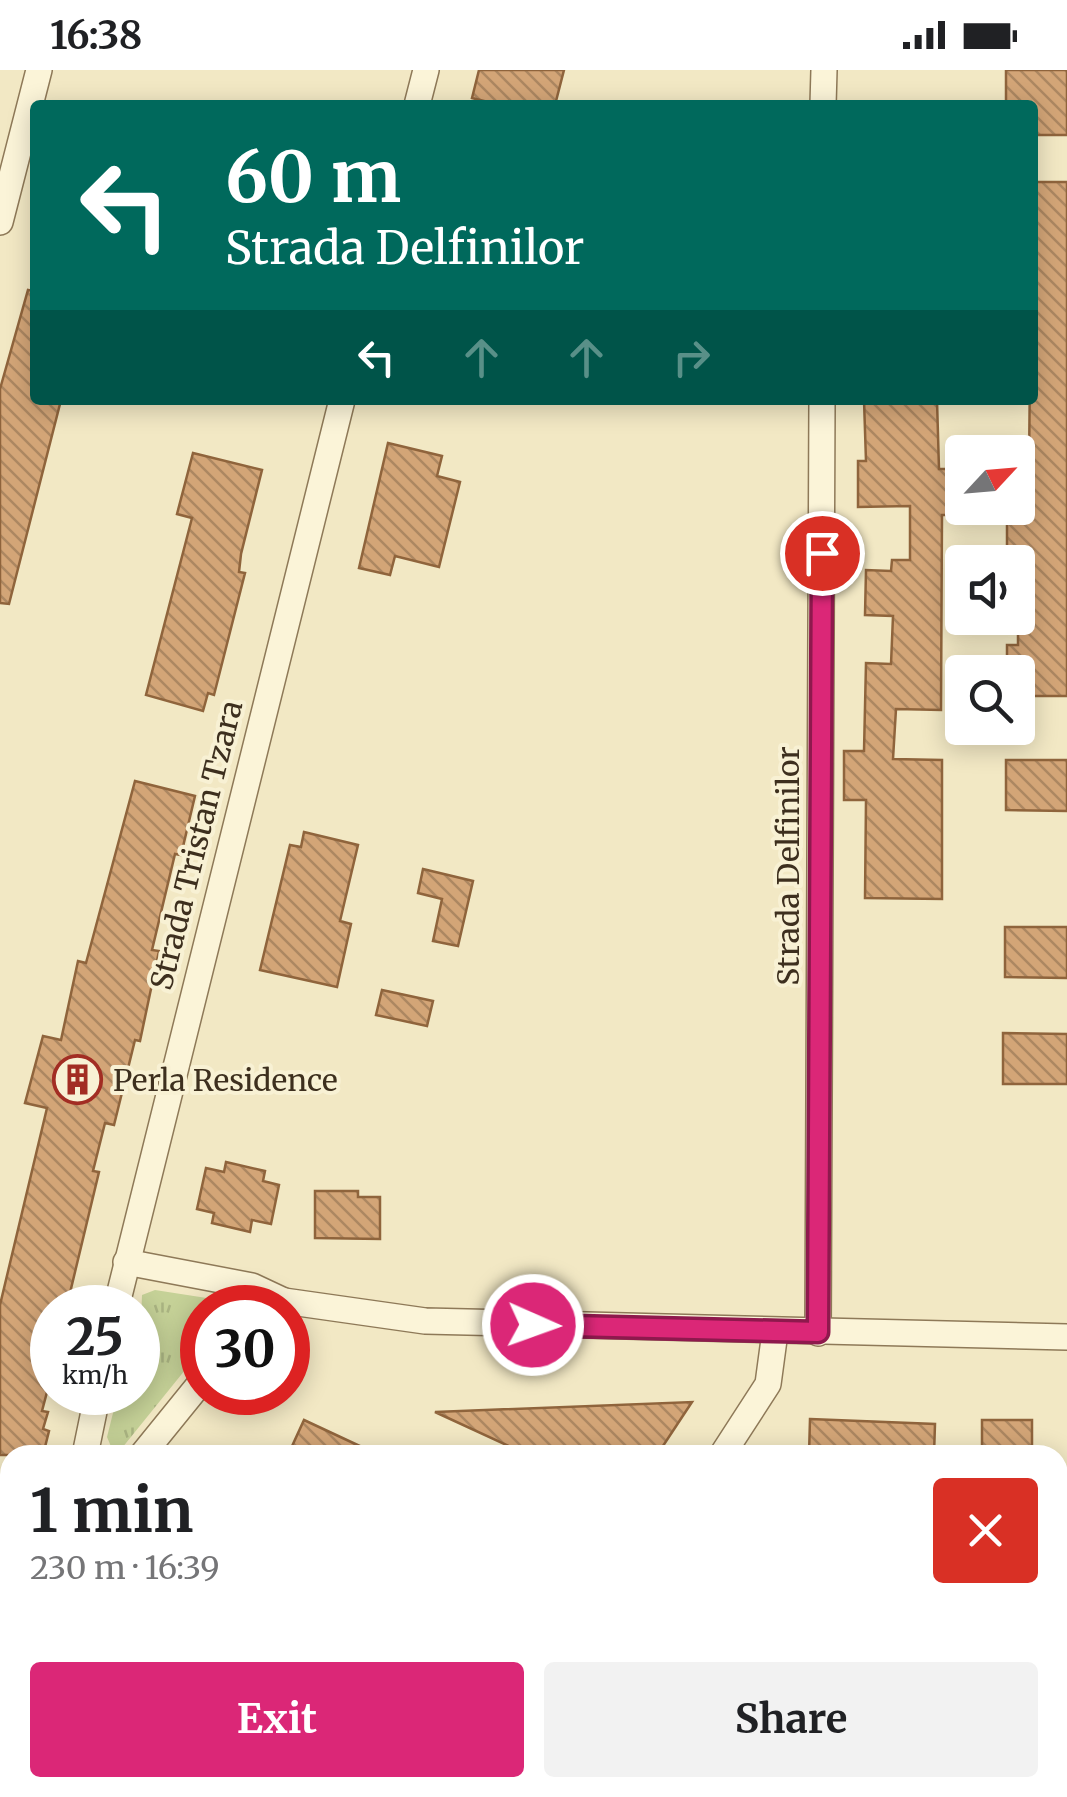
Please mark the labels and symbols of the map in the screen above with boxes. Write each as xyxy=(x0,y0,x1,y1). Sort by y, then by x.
north arrow xyxy=(945,435,1035,525)
pin xyxy=(780,511,865,596)
street label: Strada Tristan Tzara xyxy=(142,696,250,994)
street label: Strada Delfinilor xyxy=(769,746,807,986)
building icon: Perla Residence xyxy=(52,1054,104,1106)
place label: Perla Residence xyxy=(113,1061,338,1099)
position arrow xyxy=(481,1273,585,1377)
speed limit sign: 30 xyxy=(180,1285,310,1415)

